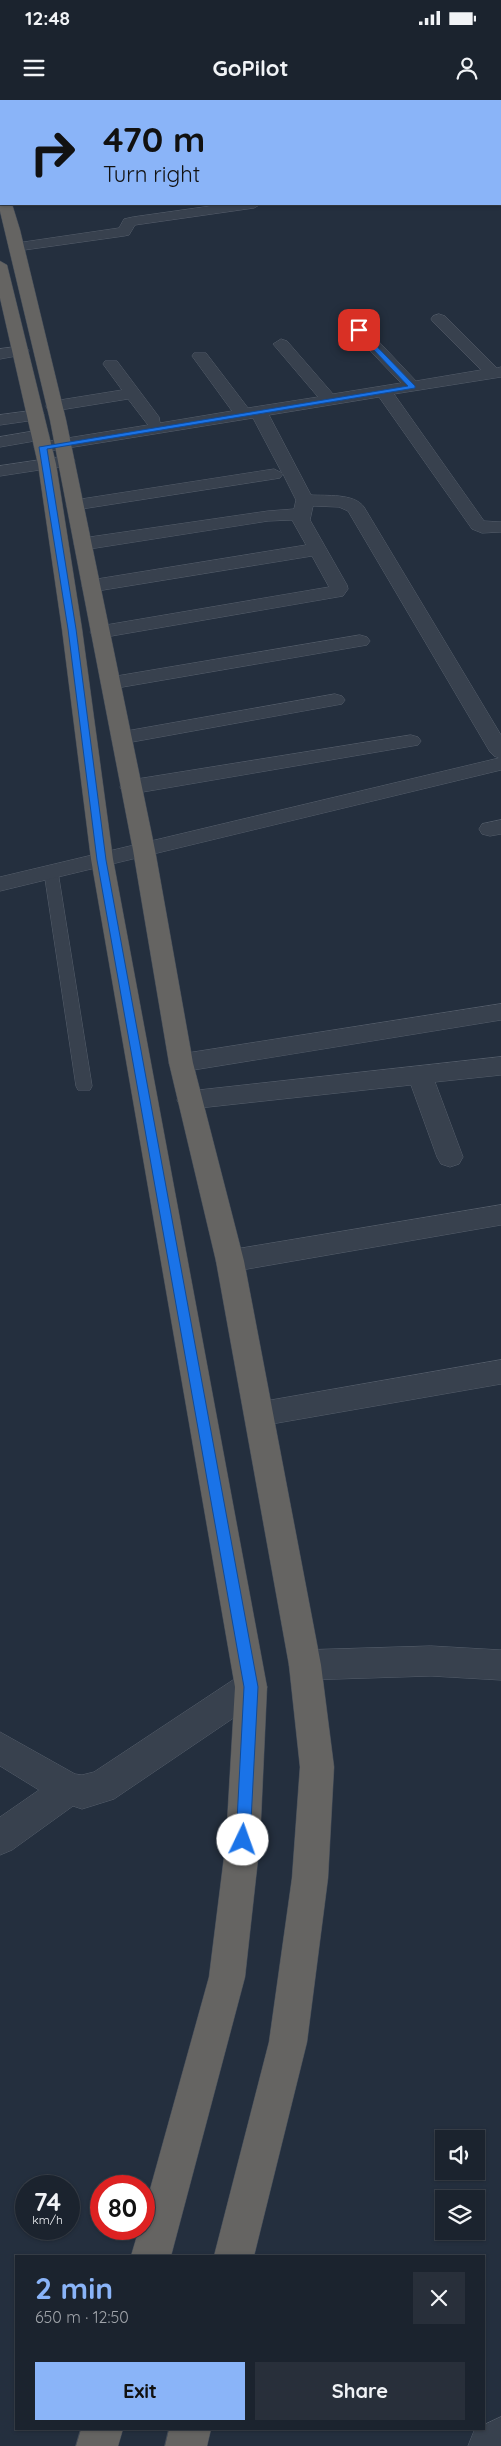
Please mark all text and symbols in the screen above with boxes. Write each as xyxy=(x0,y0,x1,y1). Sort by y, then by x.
text: 12:48 xyxy=(25,6,70,30)
icon: menu xyxy=(20,54,48,82)
text: GoPilot xyxy=(213,54,288,82)
icon: person xyxy=(453,54,481,82)
text: 470 m xyxy=(103,117,205,161)
icon: right xyxy=(20,120,85,185)
text: Turn right xyxy=(103,160,200,188)
pin xyxy=(338,309,380,351)
icon: arrive xyxy=(345,316,373,344)
position arrow xyxy=(216,1813,268,1865)
map controls xyxy=(435,2130,485,2240)
button: sound xyxy=(435,2130,485,2180)
speed limit sign: 80 xyxy=(90,2175,155,2240)
text: 74 xyxy=(34,2186,61,2217)
button: layers xyxy=(435,2190,485,2240)
text: km/h xyxy=(32,2212,63,2227)
text: 2 min xyxy=(35,2269,113,2307)
button: close xyxy=(413,2272,465,2324)
text: 650 m · 12:50 xyxy=(35,2307,129,2327)
button: Exit xyxy=(35,2362,245,2420)
button: Share xyxy=(255,2362,465,2420)

